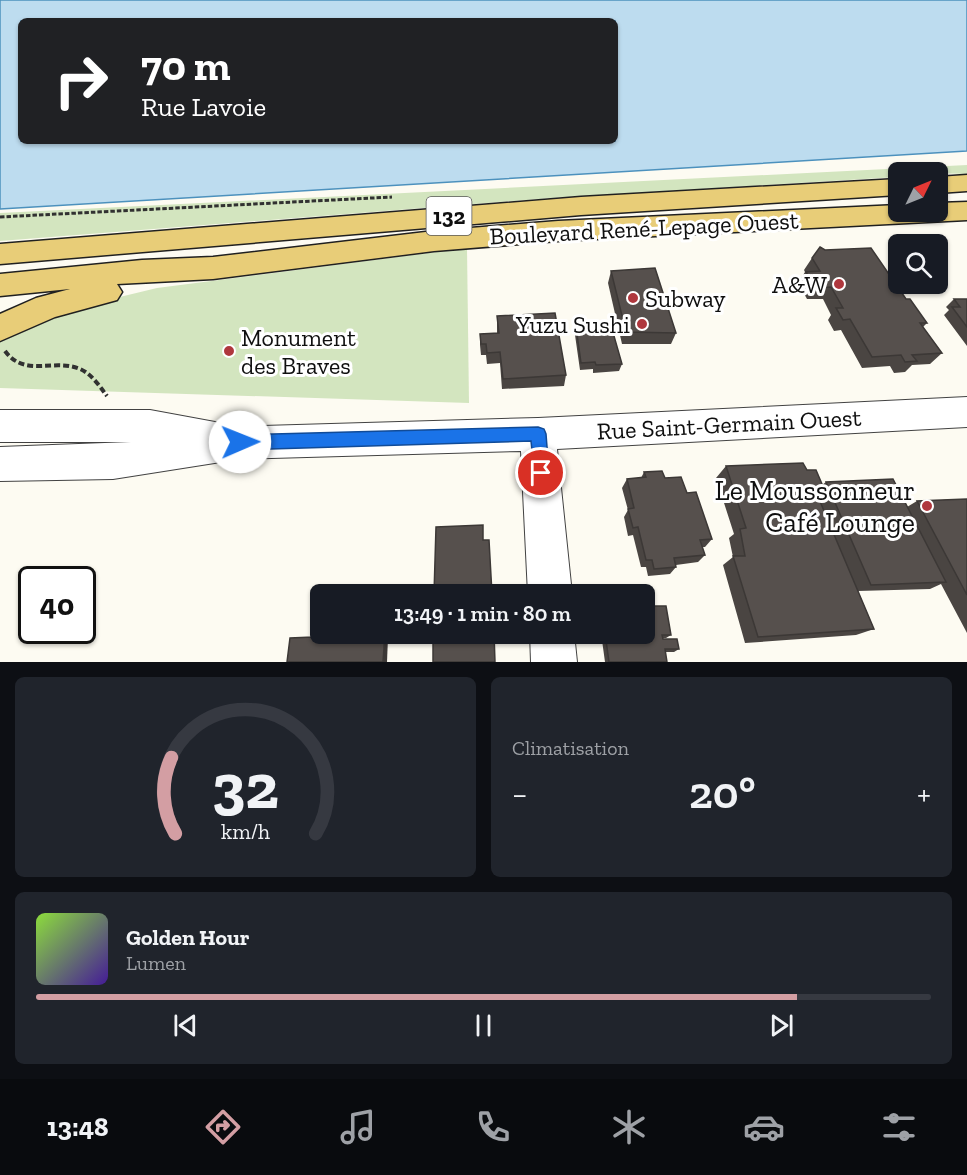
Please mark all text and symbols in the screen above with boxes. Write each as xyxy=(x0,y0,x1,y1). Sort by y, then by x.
text: 70 m xyxy=(141,40,231,91)
icon: right xyxy=(42,42,120,120)
text: Rue Lavoie xyxy=(141,91,266,123)
north arrow xyxy=(888,162,948,222)
map controls xyxy=(888,162,948,294)
road number: 132 xyxy=(426,197,472,235)
street label: Boulevard René-Lepage Ouest xyxy=(489,205,799,251)
button: search xyxy=(888,234,948,294)
place label: A&W xyxy=(772,270,828,299)
marker: A&W xyxy=(832,277,846,291)
place label: Subway xyxy=(645,284,726,313)
marker: Subway xyxy=(626,291,640,305)
place label: Yuzu Sushi xyxy=(515,310,630,339)
marker: Yuzu Sushi xyxy=(635,317,649,331)
place label: Monument des Braves xyxy=(241,323,356,380)
marker: Monument des Braves xyxy=(222,344,236,358)
street label: Rue Saint-Germain Ouest xyxy=(596,403,862,445)
position arrow xyxy=(208,410,272,474)
pin xyxy=(515,447,566,498)
icon: arrive xyxy=(524,456,557,489)
place label: Le Moussonneur Café Lounge xyxy=(714,474,915,539)
marker: Le Moussonneur Café Lounge xyxy=(920,499,934,513)
speed limit sign: 40 xyxy=(18,566,96,644)
text: 13:49 · 1 min · 80 m xyxy=(394,600,571,627)
text: Climatisation xyxy=(512,736,629,760)
text: 32 xyxy=(212,749,279,824)
text: 20° xyxy=(689,766,756,820)
text: − xyxy=(512,774,527,813)
text: + xyxy=(917,774,931,813)
text: km/h xyxy=(221,819,270,844)
text: Golden Hour xyxy=(126,924,250,951)
text: Lumen xyxy=(126,951,186,975)
icon: previous xyxy=(169,1009,202,1042)
icon: pause xyxy=(467,1009,500,1042)
icon: next xyxy=(765,1009,798,1042)
icon: directions xyxy=(202,1106,244,1148)
icon: music xyxy=(337,1106,379,1148)
icon: phone xyxy=(472,1106,514,1148)
icon: climate xyxy=(608,1106,650,1148)
icon: car xyxy=(743,1106,785,1148)
icon: filters xyxy=(878,1106,920,1148)
text: 13:48 xyxy=(47,1111,109,1143)

